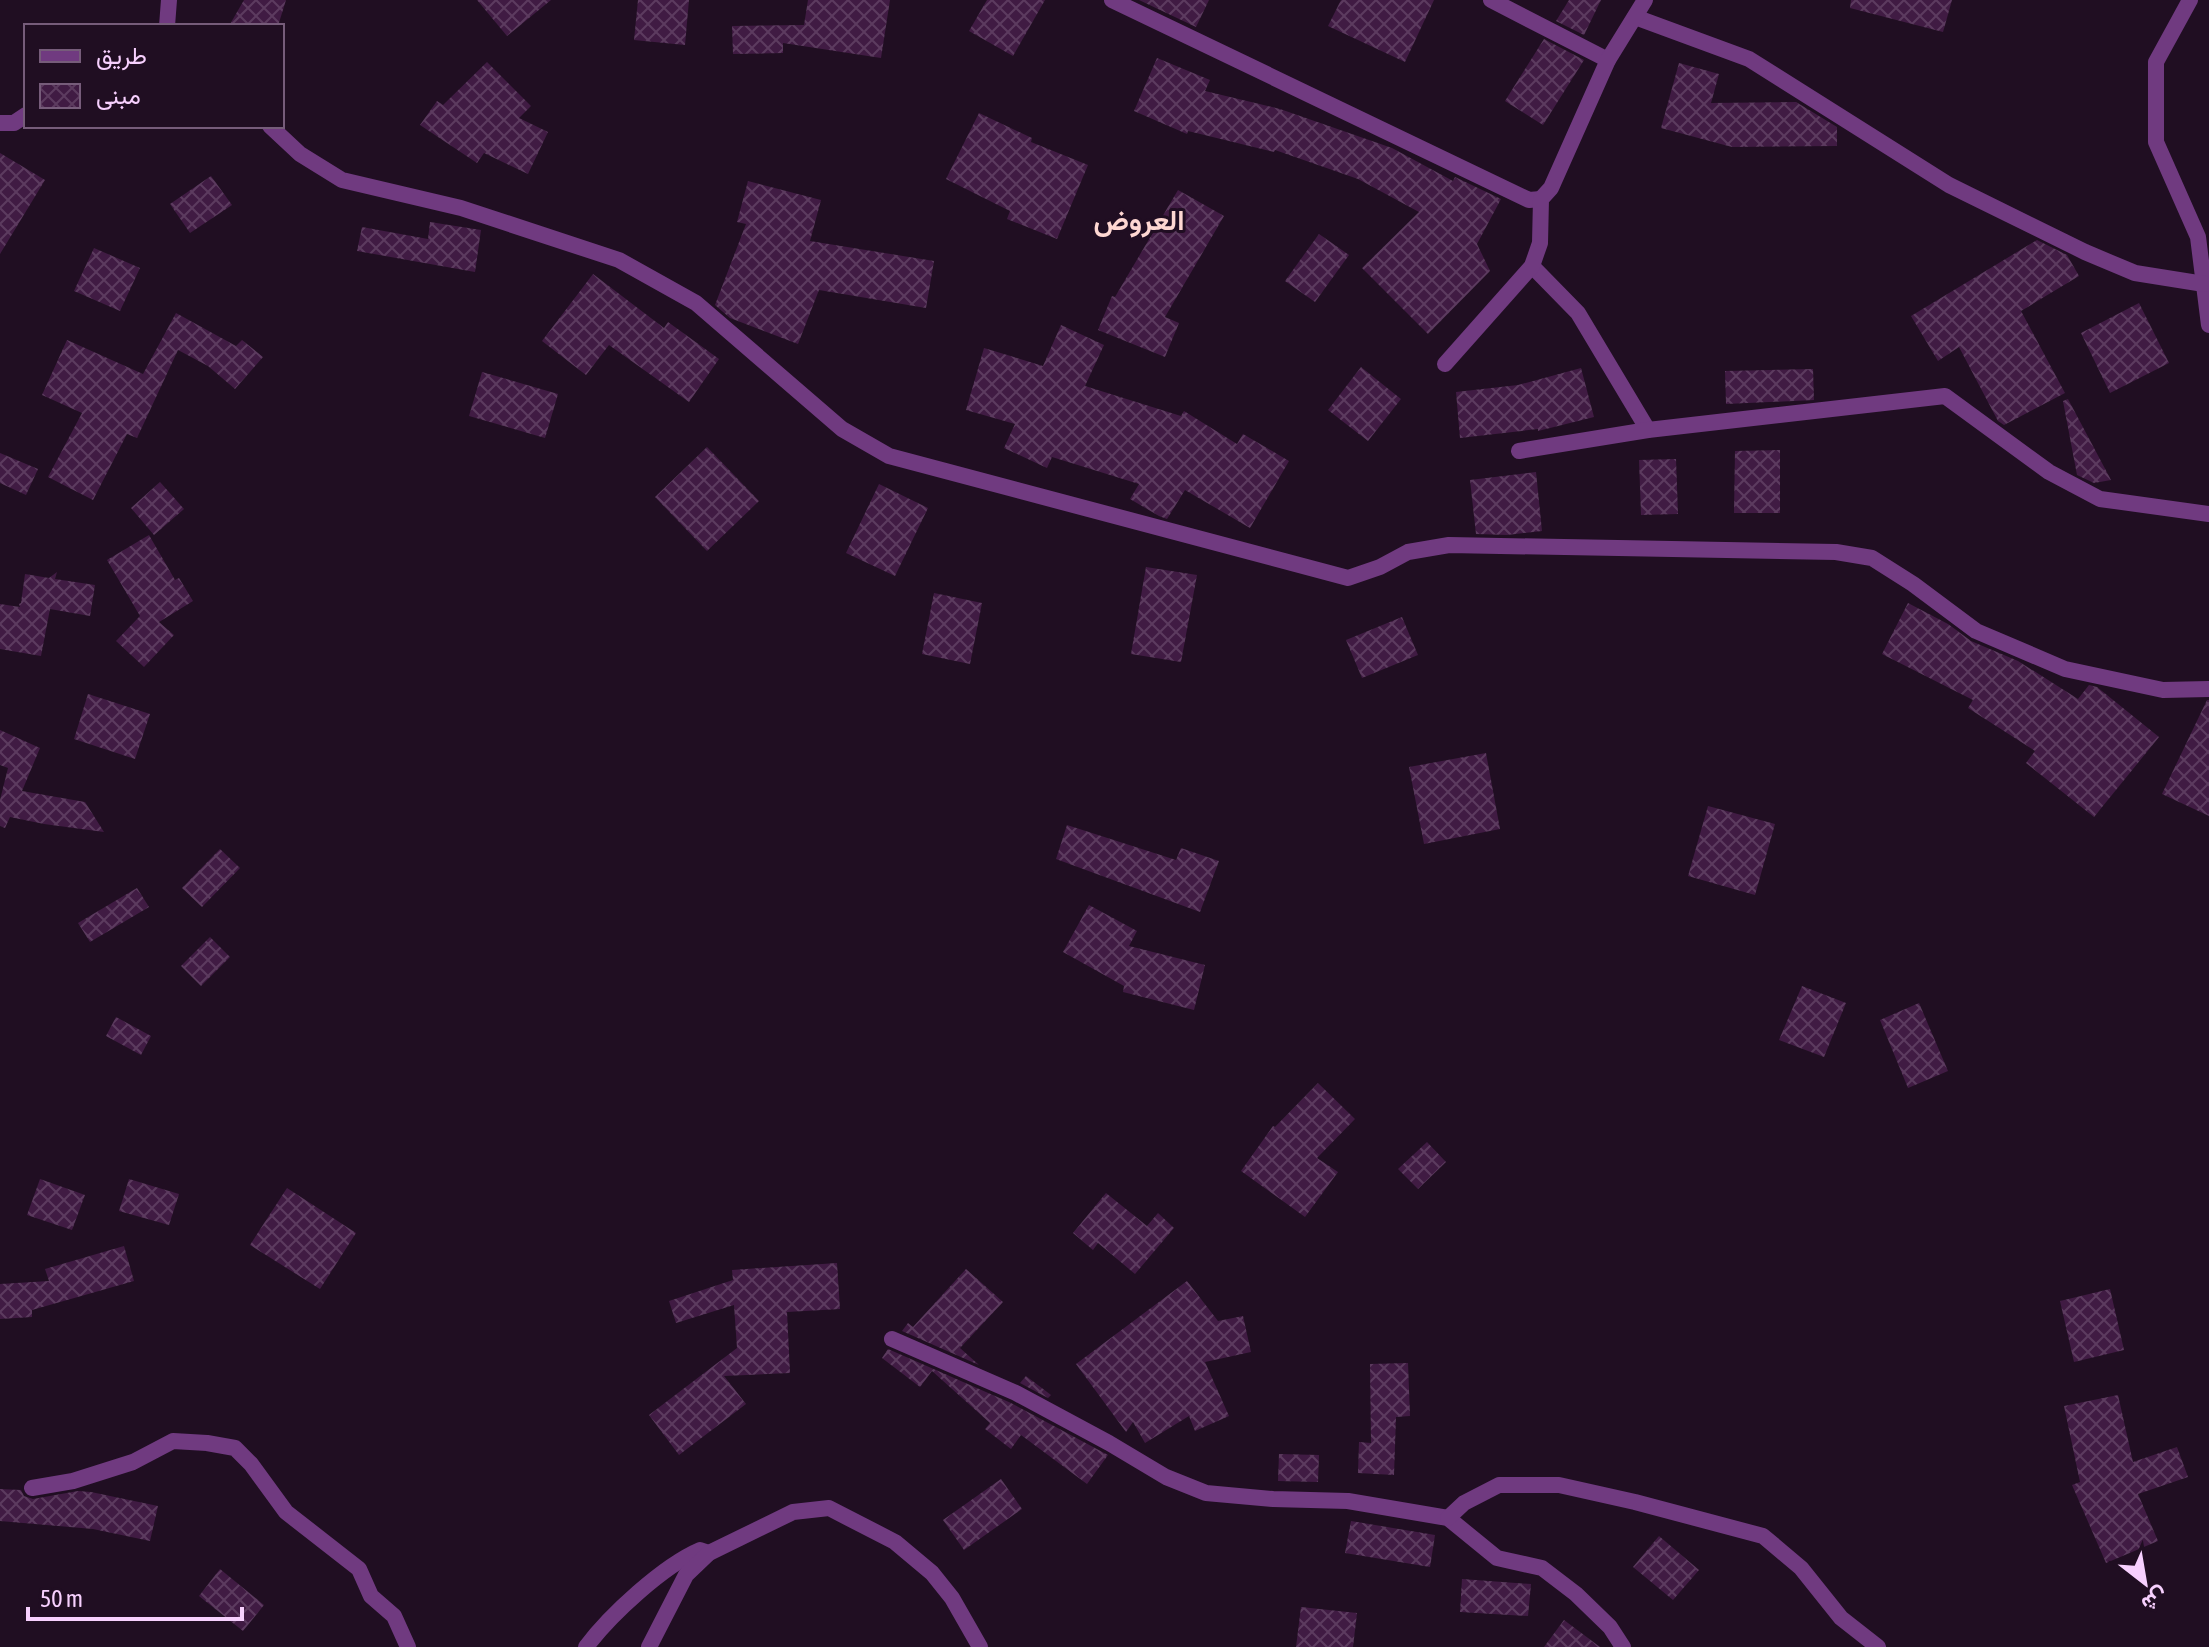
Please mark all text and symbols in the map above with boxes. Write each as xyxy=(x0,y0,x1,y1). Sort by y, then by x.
legend xyxy=(24,24,284,128)
text: طريق xyxy=(96,42,147,71)
text: مبنى xyxy=(96,82,141,110)
district label: العروض xyxy=(1094,204,1184,238)
north arrow xyxy=(2105,1543,2185,1623)
scale bar xyxy=(28,1571,242,1621)
text: ش xyxy=(2137,1581,2173,1618)
text: 50 m xyxy=(40,1585,83,1612)

